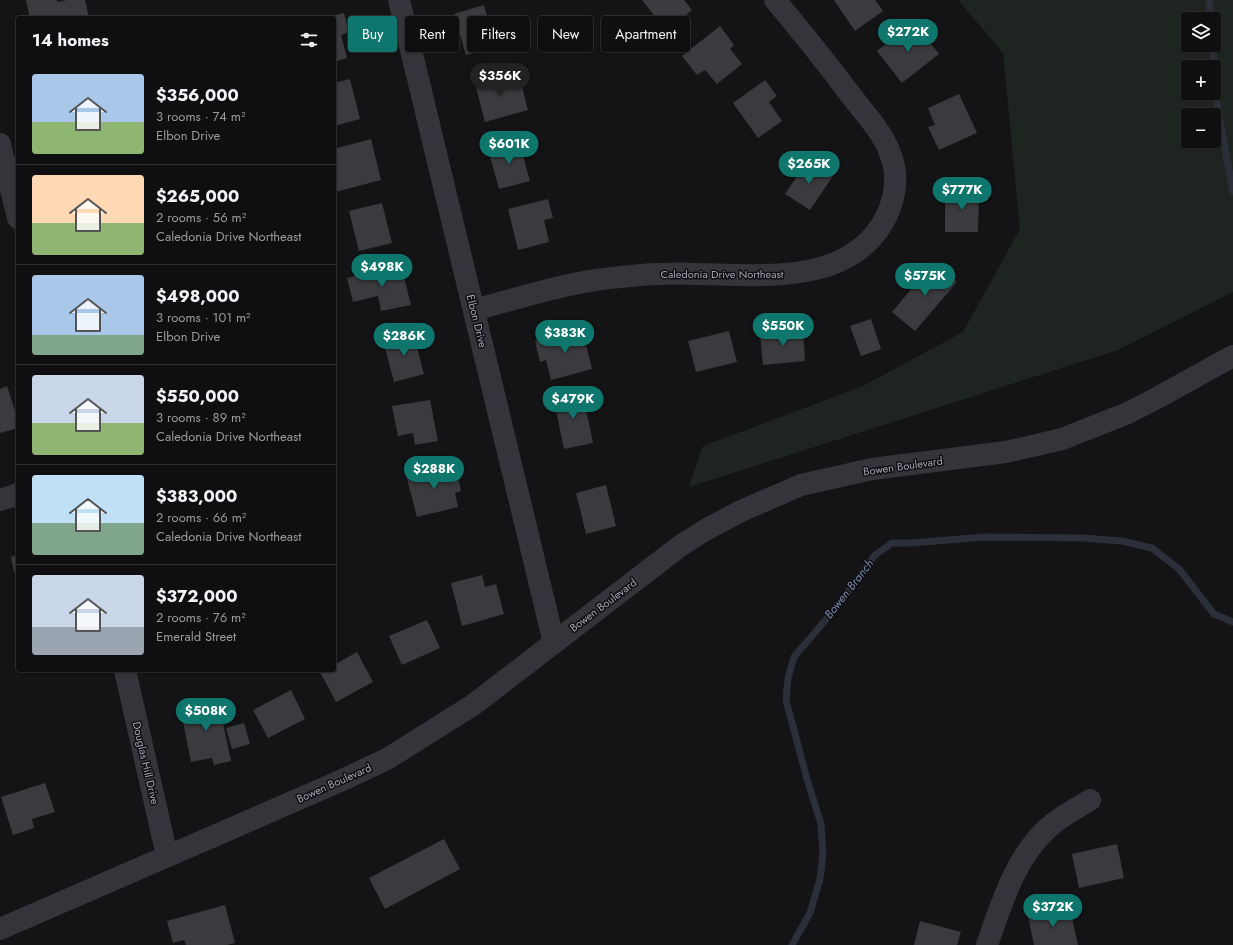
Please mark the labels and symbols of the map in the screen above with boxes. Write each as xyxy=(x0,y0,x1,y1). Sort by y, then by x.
pin: $272K xyxy=(880,19,936,53)
pin: $356K xyxy=(472,63,528,97)
pin: $601K xyxy=(481,131,537,165)
pin: $265K xyxy=(781,151,837,185)
pin: $777K xyxy=(934,177,990,211)
pin: $498K xyxy=(354,254,410,288)
pin: $575K xyxy=(897,263,953,297)
street label: Caledonia Drive Northeast xyxy=(660,266,784,282)
street label: Elbon Drive xyxy=(463,293,491,350)
pin: $550K xyxy=(755,313,811,347)
pin: $383K xyxy=(537,320,593,354)
pin: $286K xyxy=(376,323,432,357)
pin: $479K xyxy=(545,386,601,420)
street label: Bowen Boulevard xyxy=(862,452,944,480)
pin: $288K xyxy=(406,456,462,490)
water label: Bowen Branch xyxy=(820,555,878,623)
street label: Bowen Boulevard xyxy=(566,574,640,636)
pin: $508K xyxy=(178,698,234,732)
street label: Douglas Hill Drive xyxy=(129,720,163,806)
street label: Bowen Boulevard xyxy=(294,759,374,807)
pin: $372K xyxy=(1025,894,1081,928)

